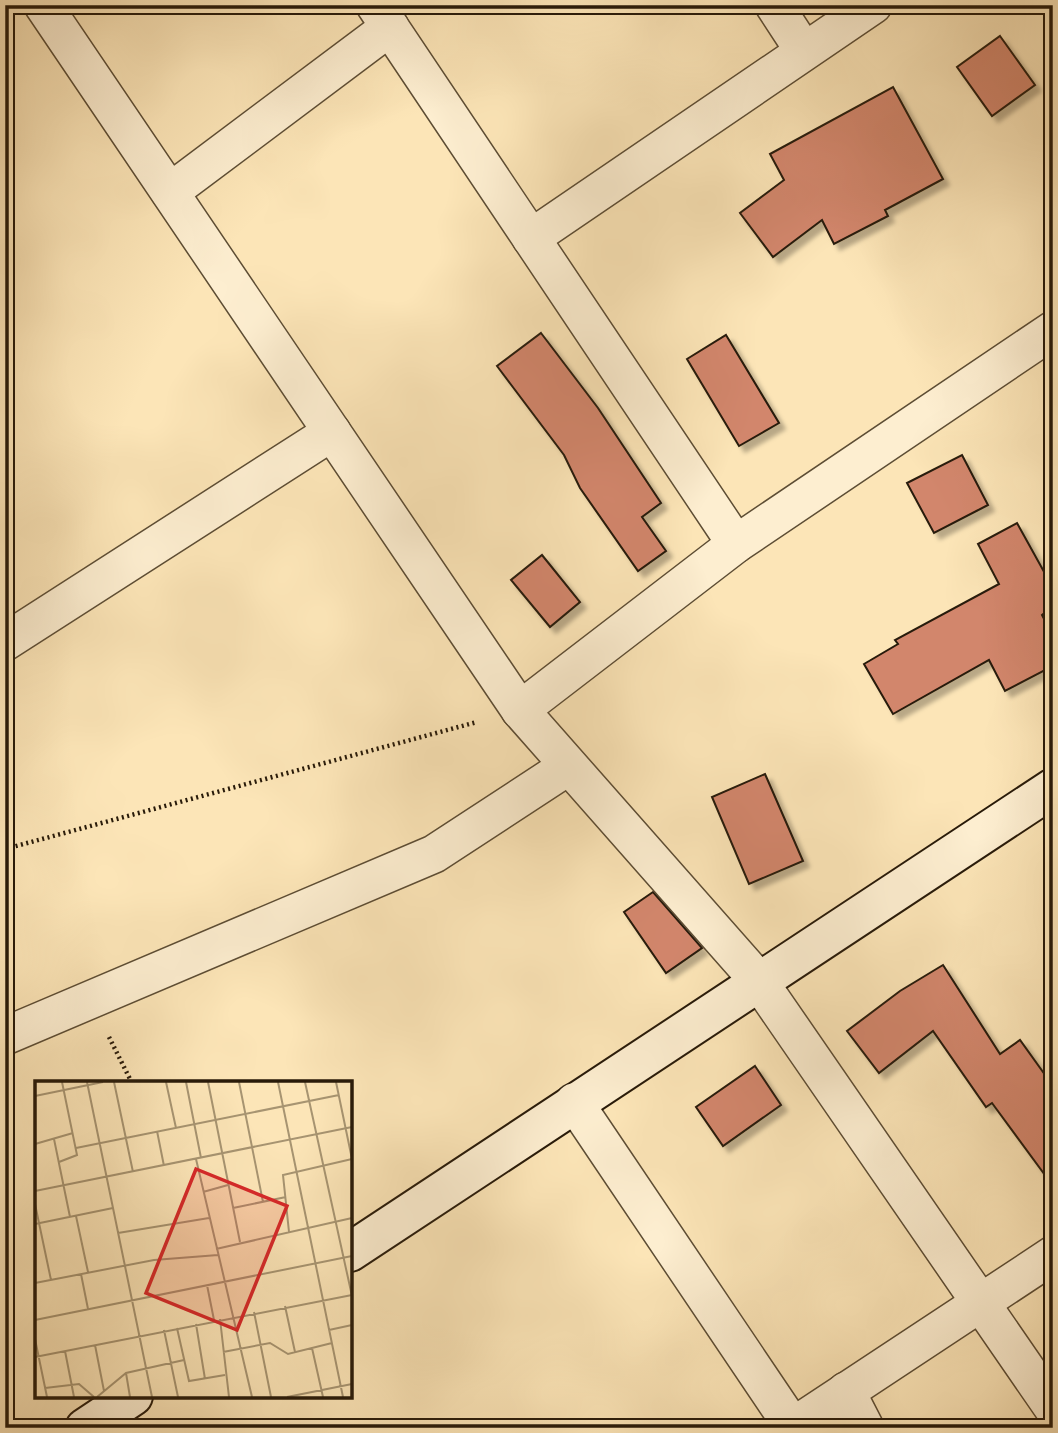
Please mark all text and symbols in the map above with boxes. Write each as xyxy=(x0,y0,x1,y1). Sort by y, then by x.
inset map xyxy=(35,1081,352,1398)

